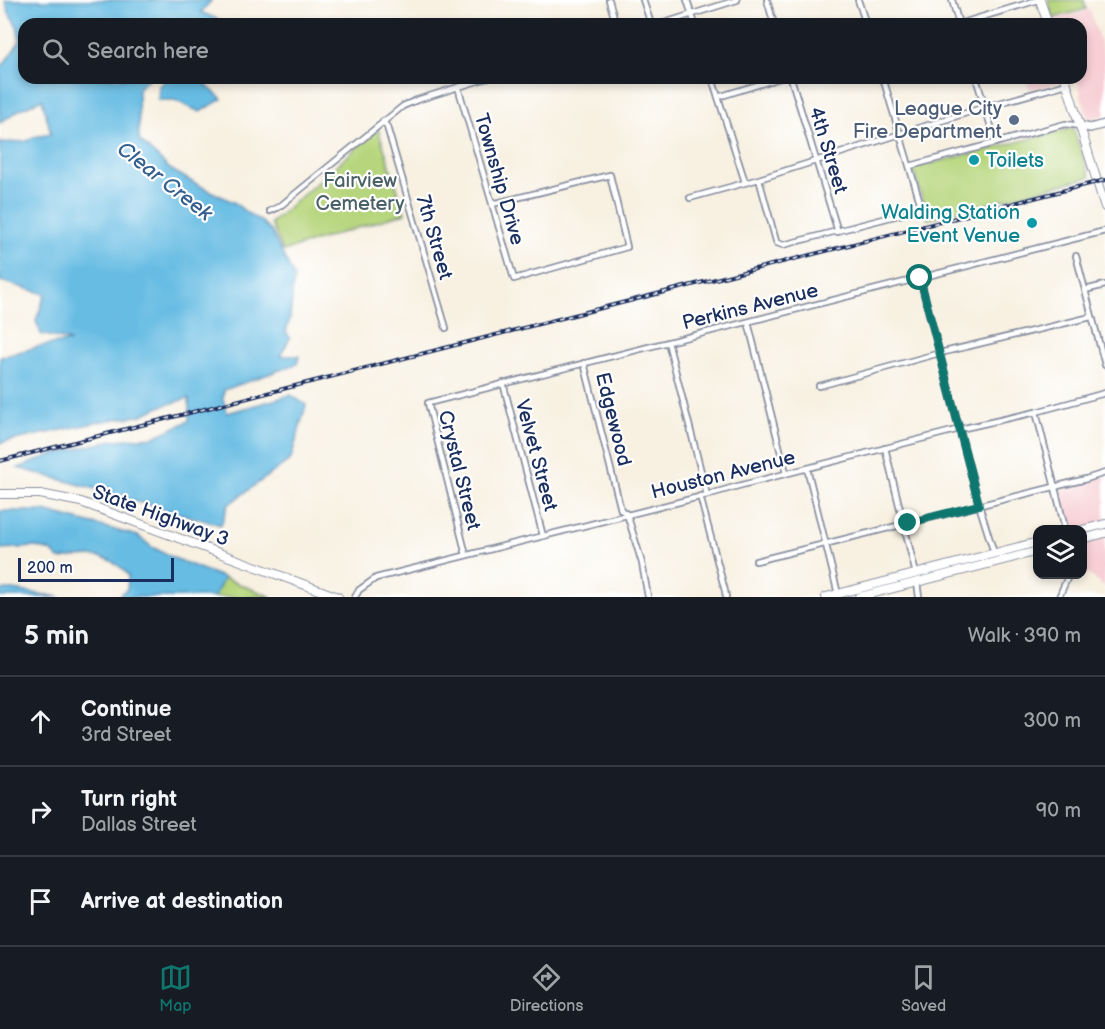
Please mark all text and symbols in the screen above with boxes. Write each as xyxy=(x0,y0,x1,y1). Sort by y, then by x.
search box xyxy=(18,18,1087,84)
icon: search xyxy=(39,35,72,68)
text: Search here xyxy=(87,38,209,65)
place label: League City Fire Department xyxy=(853,97,1002,144)
street label: 4th Street xyxy=(804,104,853,197)
street label: Township Drive xyxy=(469,111,529,248)
marker: League City Fire Department xyxy=(1007,113,1021,127)
water label: Clear Creek xyxy=(112,136,218,227)
place label: Toilets xyxy=(986,149,1044,173)
marker: Toilets xyxy=(967,153,981,167)
park label: Fairview Cemetery xyxy=(315,169,405,216)
street label: 7th Street xyxy=(411,192,458,282)
place label: Walding Station Event Venue xyxy=(881,201,1020,248)
marker: Walding Station Event Venue xyxy=(1025,216,1039,230)
route start xyxy=(906,264,932,290)
street label: Perkins Avenue xyxy=(680,278,821,335)
street label: Edgewood xyxy=(590,370,636,468)
street label: Velvet Street xyxy=(510,397,562,514)
street label: Crystal Street xyxy=(433,408,485,533)
street label: Houston Avenue xyxy=(649,445,798,504)
street label: State Highway 3 xyxy=(89,480,232,552)
route end xyxy=(894,509,920,535)
map controls xyxy=(1033,525,1087,579)
button: layers xyxy=(1033,525,1087,579)
scale bar xyxy=(18,555,174,582)
text: 200 m xyxy=(27,559,73,578)
text: 5 min xyxy=(24,621,89,652)
text: Walk · 390 m xyxy=(968,624,1081,648)
text: Continue xyxy=(81,696,171,723)
icon: ahead xyxy=(24,705,57,738)
text: 300 m xyxy=(1023,709,1081,733)
text: 3rd Street xyxy=(81,723,172,747)
text: Turn right xyxy=(81,786,177,813)
icon: right xyxy=(24,795,57,828)
text: 90 m xyxy=(1036,799,1081,823)
text: Dallas Street xyxy=(81,813,197,837)
icon: arrive xyxy=(24,885,57,918)
text: Arrive at destination xyxy=(81,888,283,915)
tab: Map xyxy=(159,961,192,1016)
tab: Directions xyxy=(510,961,583,1016)
tab: Saved xyxy=(901,961,946,1016)

